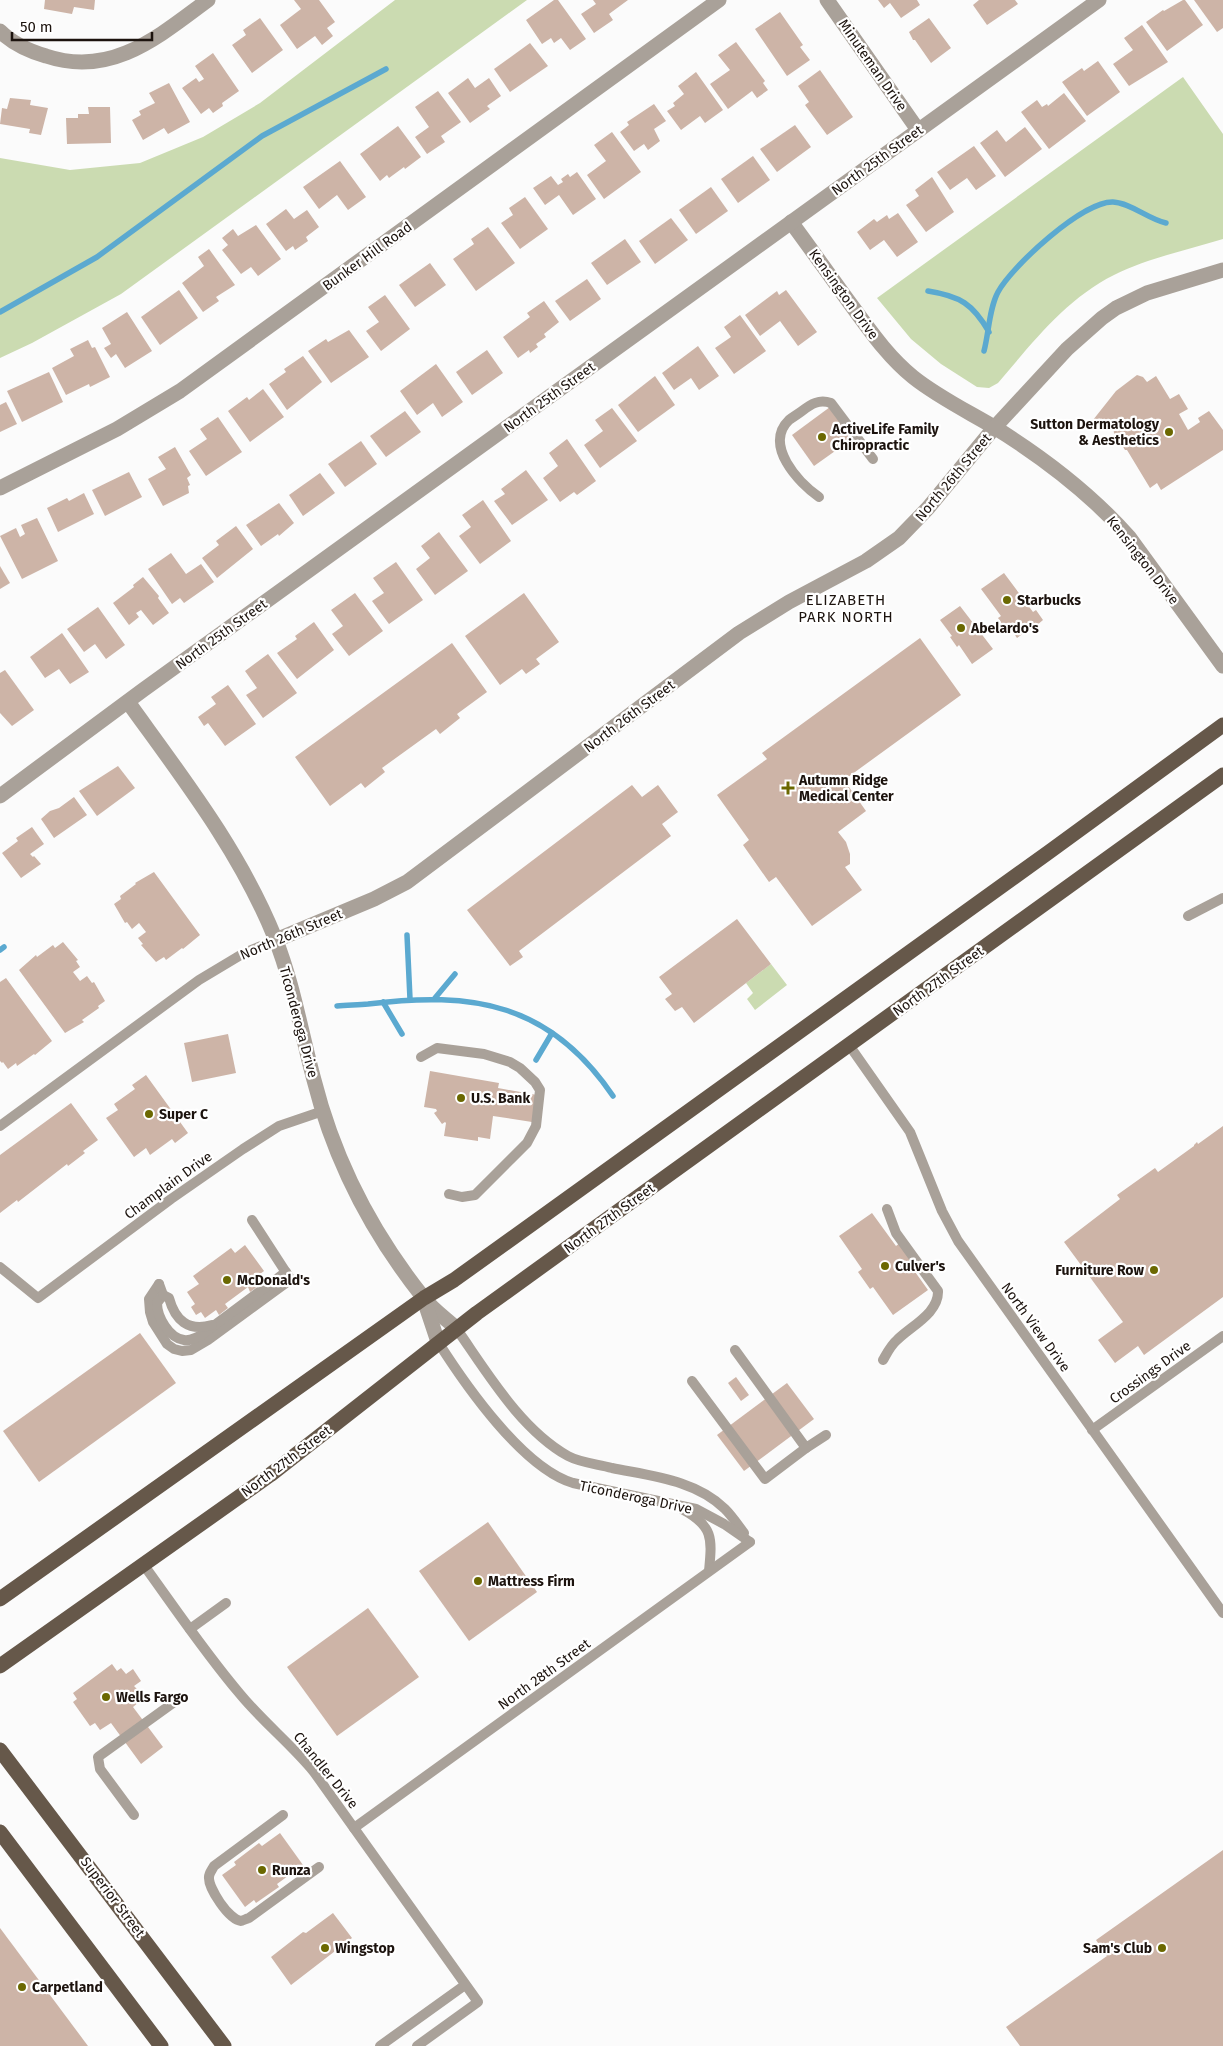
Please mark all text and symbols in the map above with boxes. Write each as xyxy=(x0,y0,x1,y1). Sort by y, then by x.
scale bar xyxy=(12,10,152,42)
street label: Minuteman Drive xyxy=(835,16,911,114)
text: 50 m xyxy=(20,18,53,36)
street label: North 25th Street xyxy=(828,121,927,199)
street label: Bunker Hill Road xyxy=(319,218,415,295)
street label: Kensington Drive xyxy=(805,246,882,343)
street label: North 25th Street xyxy=(500,358,599,436)
place label: Sutton Dermatology & Aesthetics xyxy=(1030,416,1160,449)
place label: ActiveLife Family Chiropractic xyxy=(831,421,940,454)
marker: Sutton Dermatology & Aesthetics xyxy=(1163,426,1175,438)
street label: North 26th Street xyxy=(912,429,996,525)
marker: ActiveLife Family Chiropractic xyxy=(816,431,828,443)
street label: Kensington Drive xyxy=(1103,513,1182,608)
district label: ELIZABETH PARK NORTH xyxy=(798,591,894,626)
place label: Starbucks xyxy=(1017,592,1081,609)
marker: Starbucks xyxy=(1001,594,1013,606)
street label: North 25th Street xyxy=(172,595,271,673)
place label: Abelardo's xyxy=(970,620,1039,637)
marker: Abelardo's xyxy=(955,622,967,634)
street label: North 26th Street xyxy=(580,676,679,756)
place label: Autumn Ridge Medical Center xyxy=(798,772,894,805)
marker: Autumn Ridge Medical Center xyxy=(781,781,795,795)
street label: North 26th Street xyxy=(237,905,346,964)
street label: North 27th Street xyxy=(890,942,988,1020)
street label: Ticonderoga Drive xyxy=(276,965,322,1080)
place label: U.S. Bank xyxy=(471,1090,530,1107)
marker: U.S. Bank xyxy=(455,1092,467,1104)
place label: Super C xyxy=(159,1106,208,1123)
marker: Super C xyxy=(143,1108,155,1120)
street label: Champlain Drive xyxy=(121,1148,215,1223)
street label: North 27th Street xyxy=(561,1179,659,1257)
place label: Culver's xyxy=(895,1258,946,1275)
marker: Culver's xyxy=(879,1260,891,1272)
place label: Furniture Row xyxy=(1055,1262,1144,1279)
marker: Furniture Row xyxy=(1148,1264,1160,1276)
place label: McDonald's xyxy=(237,1272,310,1289)
marker: McDonald's xyxy=(221,1274,233,1286)
street label: North View Drive xyxy=(998,1279,1074,1375)
street label: Crossings Drive xyxy=(1106,1337,1194,1408)
street label: North 27th Street xyxy=(238,1422,335,1501)
street label: Ticonderoga Drive xyxy=(578,1477,694,1518)
place label: Mattress Firm xyxy=(488,1573,575,1590)
marker: Mattress Firm xyxy=(472,1575,484,1587)
street label: North 28th Street xyxy=(495,1635,594,1714)
place label: Wells Fargo xyxy=(116,1689,189,1706)
marker: Wells Fargo xyxy=(100,1691,112,1703)
street label: Chandler Drive xyxy=(290,1729,362,1812)
street label: Superior Street xyxy=(77,1854,149,1942)
place label: Runza xyxy=(272,1862,311,1879)
marker: Runza xyxy=(256,1864,268,1876)
place label: Wingstop xyxy=(335,1940,395,1957)
place label: Sam's Club xyxy=(1083,1940,1152,1957)
marker: Wingstop xyxy=(319,1942,331,1954)
marker: Sam's Club xyxy=(1156,1942,1168,1954)
place label: Carpetland xyxy=(32,1979,103,1996)
marker: Carpetland xyxy=(16,1981,28,1993)

